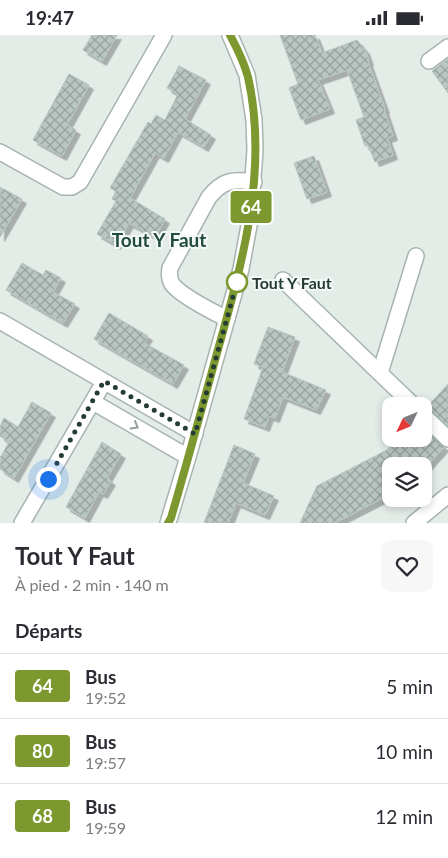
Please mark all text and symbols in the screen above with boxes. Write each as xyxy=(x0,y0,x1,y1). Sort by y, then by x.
text: 19:47 xyxy=(25,6,74,29)
line badge: 64 xyxy=(228,191,274,223)
text: 64 xyxy=(241,196,261,218)
district label: Tout Y Faut xyxy=(112,228,206,251)
marker: Tout Y Faut xyxy=(226,271,248,293)
place label: Tout Y Faut xyxy=(252,273,332,292)
north arrow xyxy=(382,397,432,447)
map controls xyxy=(382,397,432,507)
one-way arrow xyxy=(130,420,139,430)
button: layers xyxy=(382,457,432,507)
your location xyxy=(36,467,61,492)
button: heart xyxy=(381,540,433,592)
text: Tout Y Faut xyxy=(15,541,135,570)
text: À pied · 2 min · 140 m xyxy=(15,575,169,594)
text: Départs xyxy=(15,619,82,642)
text: Bus xyxy=(85,665,116,688)
text: 64 xyxy=(32,675,53,697)
text: 5 min xyxy=(386,675,433,698)
text: 19:52 xyxy=(85,688,126,707)
text: Bus xyxy=(85,730,116,753)
text: 80 xyxy=(32,740,53,762)
text: 10 min xyxy=(375,740,433,763)
text: 19:57 xyxy=(85,753,126,772)
text: Bus xyxy=(85,795,116,818)
text: 68 xyxy=(32,805,53,827)
text: 12 min xyxy=(375,805,433,828)
text: 19:59 xyxy=(85,818,126,837)

